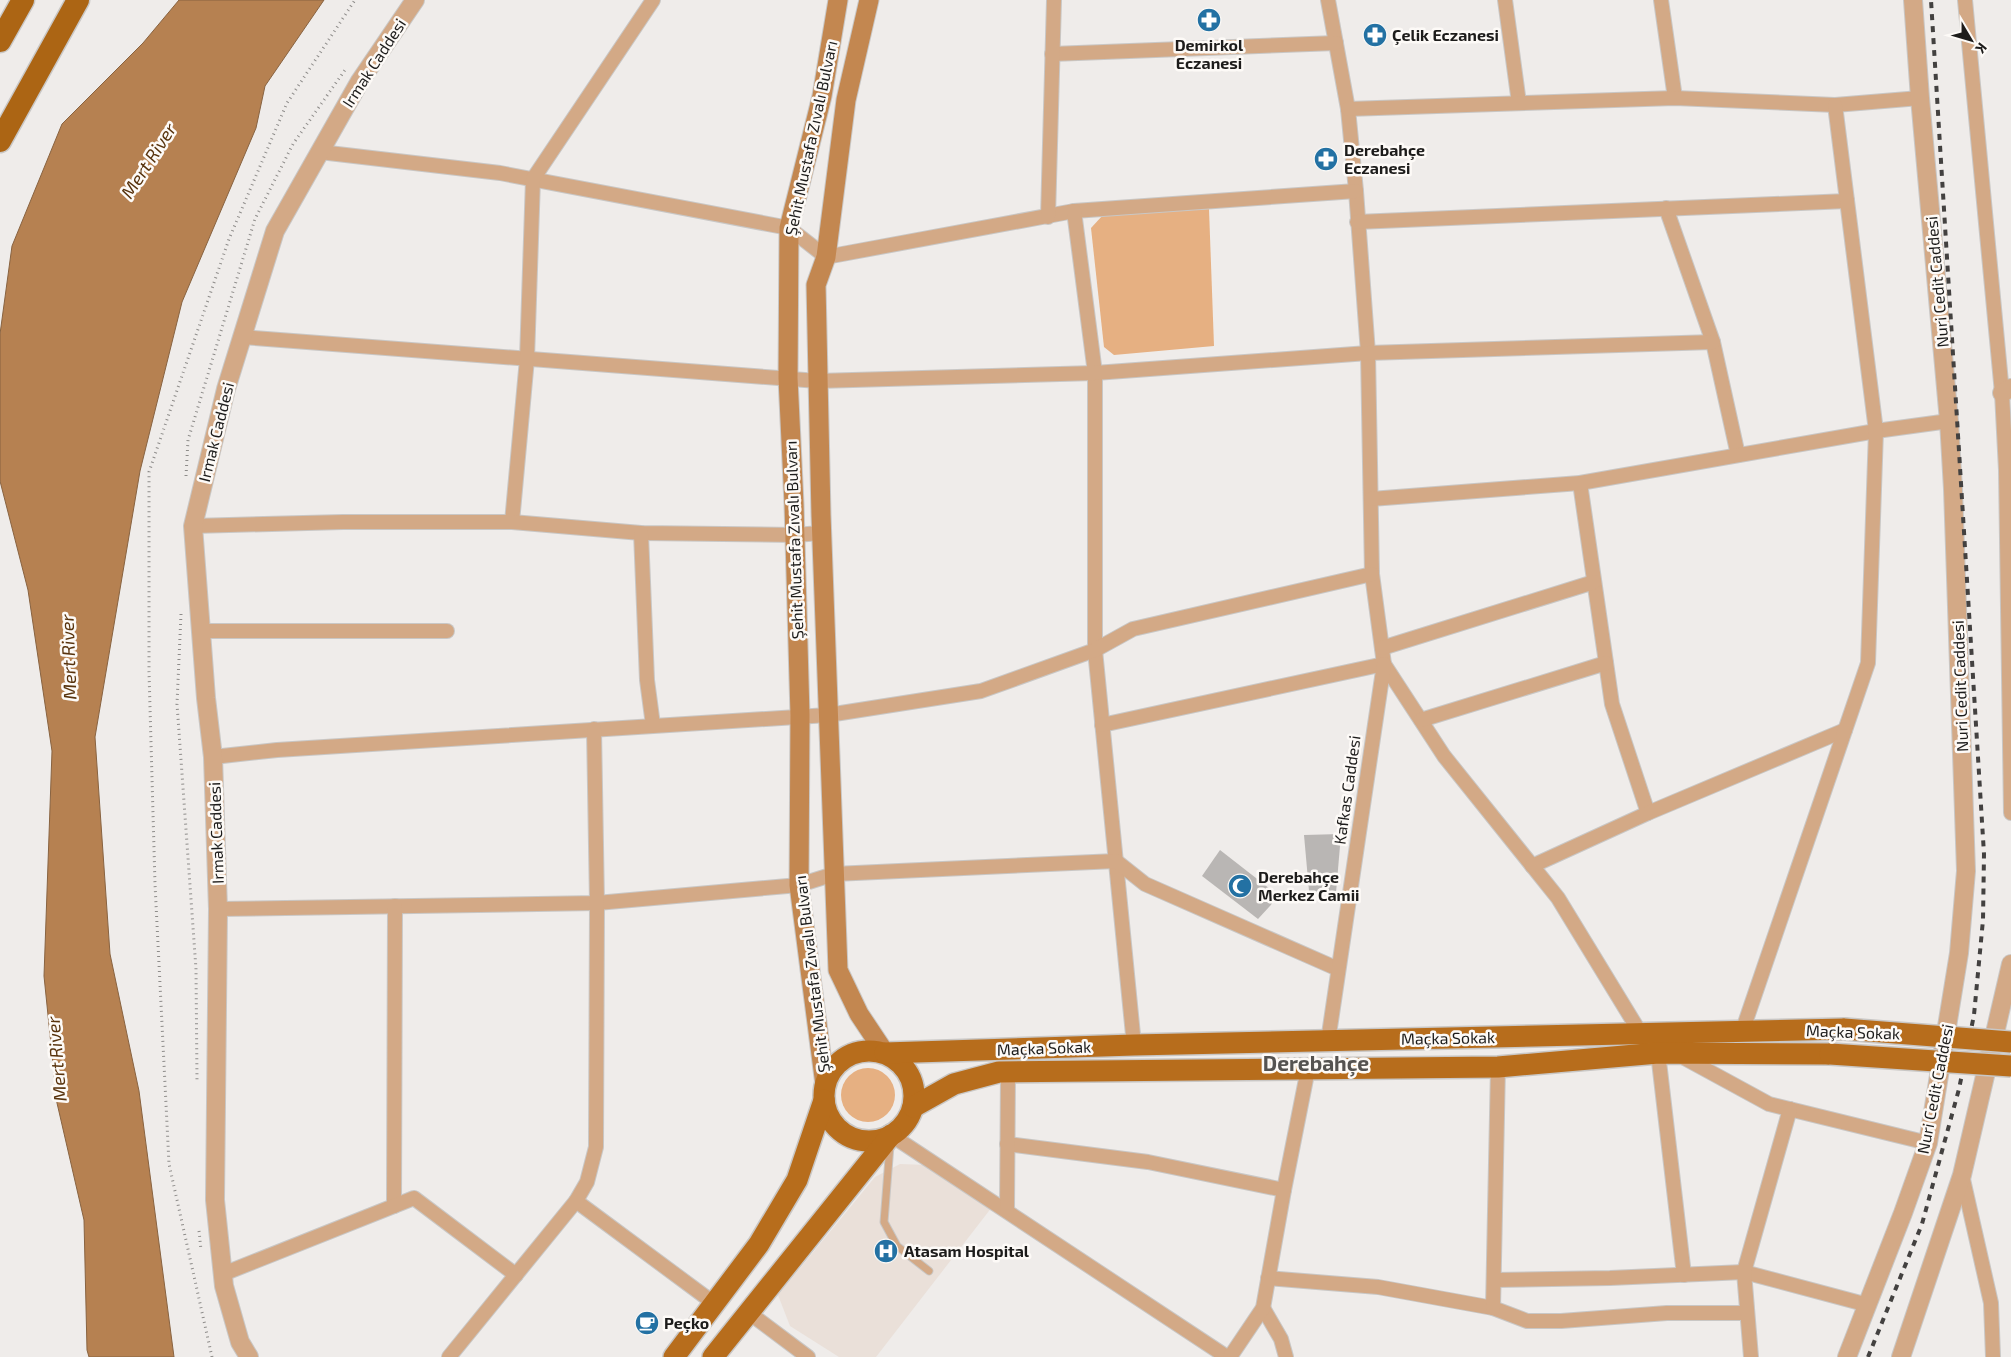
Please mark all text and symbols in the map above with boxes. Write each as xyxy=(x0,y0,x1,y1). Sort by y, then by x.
pharmacy icon: Demirkol Eczanesi xyxy=(1196,7,1222,33)
street label: Irmak Caddesi xyxy=(338,15,409,111)
north arrow xyxy=(1946,15,1996,65)
pharmacy icon: Çelik Eczanesi xyxy=(1362,22,1388,48)
place label: Çelik Eczanesi xyxy=(1392,25,1499,46)
place label: Demirkol Eczanesi xyxy=(1175,35,1244,72)
street label: Şehit Mustafa Zıvalı Bulvarı xyxy=(781,39,841,237)
text: K xyxy=(1972,40,1991,57)
water label: Mert River xyxy=(116,118,181,202)
place label: Derebahçe Eczanesi xyxy=(1344,140,1425,177)
pharmacy icon: Derebahçe Eczanesi xyxy=(1313,146,1339,172)
street label: Nuri Cedit Caddesi xyxy=(1921,216,1952,349)
street label: Irmak Caddesi xyxy=(194,380,237,484)
street label: Şehit Mustafa Zıvalı Bulvarı xyxy=(781,440,807,640)
water label: Mert River xyxy=(55,613,80,700)
street label: Nuri Cedit Caddesi xyxy=(1948,620,1971,752)
street label: Kafkas Caddesi xyxy=(1329,734,1364,846)
street label: Irmak Caddesi xyxy=(204,782,227,884)
place label: Derebahçe Merkez Camii xyxy=(1258,867,1360,904)
mosque icon: Derebahçe Merkez Camii xyxy=(1227,873,1253,899)
street label: Şehit Mustafa Zıvalı Bulvarı xyxy=(790,874,834,1074)
water label: Mert River xyxy=(41,1015,71,1103)
street label: Maçka Sokak xyxy=(1806,1020,1900,1044)
street label: Nuri Cedit Caddesi xyxy=(1913,1022,1956,1155)
street label: Maçka Sokak xyxy=(1401,1027,1495,1049)
street label: Maçka Sokak xyxy=(997,1036,1091,1060)
district label: Derebahçe xyxy=(1263,1050,1369,1077)
hospital icon: Atasam Hospital xyxy=(873,1238,899,1264)
place label: Atasam Hospital xyxy=(904,1241,1030,1260)
cafe icon: Peçko xyxy=(634,1310,660,1336)
place label: Peçko xyxy=(664,1313,709,1334)

